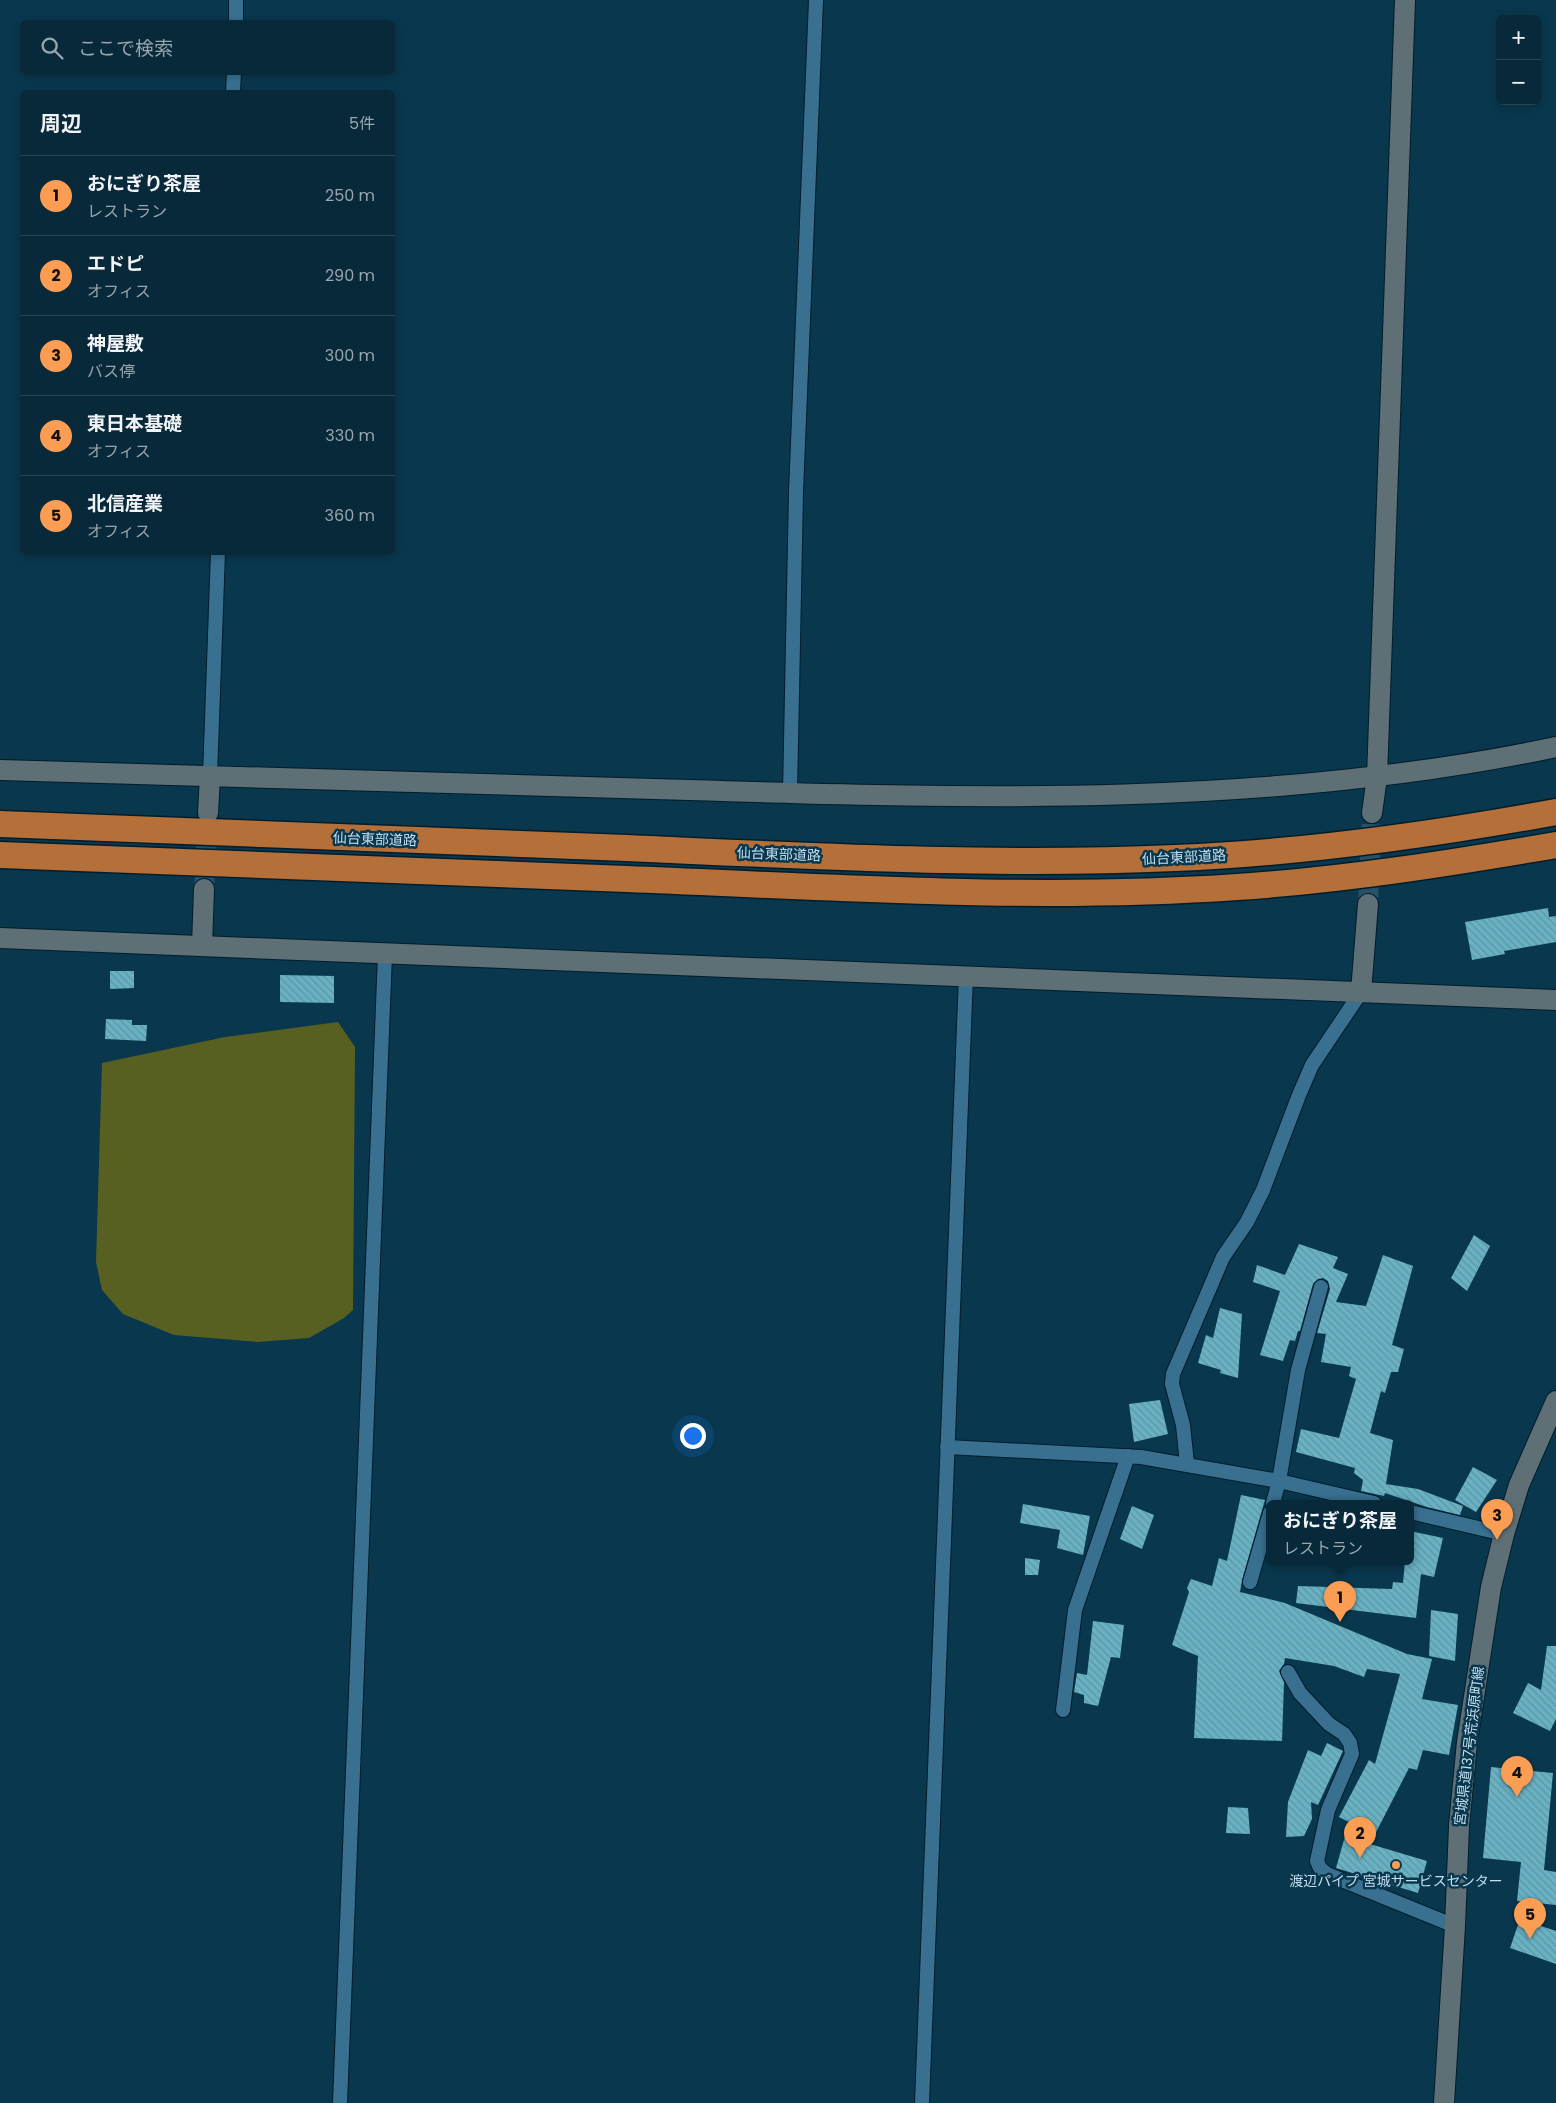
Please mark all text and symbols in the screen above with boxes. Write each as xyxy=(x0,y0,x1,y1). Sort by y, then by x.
map controls xyxy=(1496,15,1541,105)
button: + xyxy=(1496,15,1541,60)
search box xyxy=(20,20,395,75)
icon: search xyxy=(38,34,66,62)
text: ここで検索 xyxy=(78,35,173,62)
button: − xyxy=(1496,60,1541,105)
text: 周辺 xyxy=(40,109,82,138)
text: 5件 xyxy=(349,112,375,135)
text: おにぎり茶屋 xyxy=(87,170,201,197)
text: 1 xyxy=(53,184,59,207)
text: 250 m xyxy=(325,184,375,207)
text: レストラン xyxy=(87,200,167,223)
text: エドピ xyxy=(87,250,144,277)
text: 2 xyxy=(51,264,61,287)
text: 290 m xyxy=(325,264,375,287)
text: オフィス xyxy=(87,280,151,303)
text: 神屋敷 xyxy=(87,330,144,357)
text: 3 xyxy=(51,344,61,367)
text: 300 m xyxy=(325,344,375,367)
text: バス停 xyxy=(87,360,135,383)
text: 東日本基礎 xyxy=(87,410,182,437)
text: 4 xyxy=(51,424,61,447)
text: 330 m xyxy=(325,424,375,447)
text: オフィス xyxy=(87,440,151,463)
text: 北信産業 xyxy=(87,490,163,517)
text: 5 xyxy=(51,504,61,527)
text: 360 m xyxy=(325,504,375,527)
text: オフィス xyxy=(87,520,151,543)
street label: 仙台東部道路 xyxy=(333,828,417,850)
street label: 仙台東部道路 xyxy=(737,843,821,865)
street label: 仙台東部道路 xyxy=(1142,845,1226,869)
your location xyxy=(680,1423,706,1449)
pin: 3 xyxy=(1481,1499,1513,1540)
popup xyxy=(1266,1500,1414,1565)
text: おにぎり茶屋 xyxy=(1283,1507,1397,1534)
text: レストラン xyxy=(1283,1537,1363,1560)
pin: 1 xyxy=(1324,1581,1356,1622)
street label: 宮城県道137号荒浜原町線 xyxy=(1449,1665,1489,1827)
pin: 4 xyxy=(1501,1756,1533,1797)
pin: 2 xyxy=(1344,1817,1376,1858)
marker: 渡辺パイプ 宮城サービスセンター xyxy=(1390,1859,1402,1871)
place label: 渡辺パイプ 宮城サービスセンター xyxy=(1289,1871,1503,1891)
pin: 5 xyxy=(1514,1898,1546,1939)

